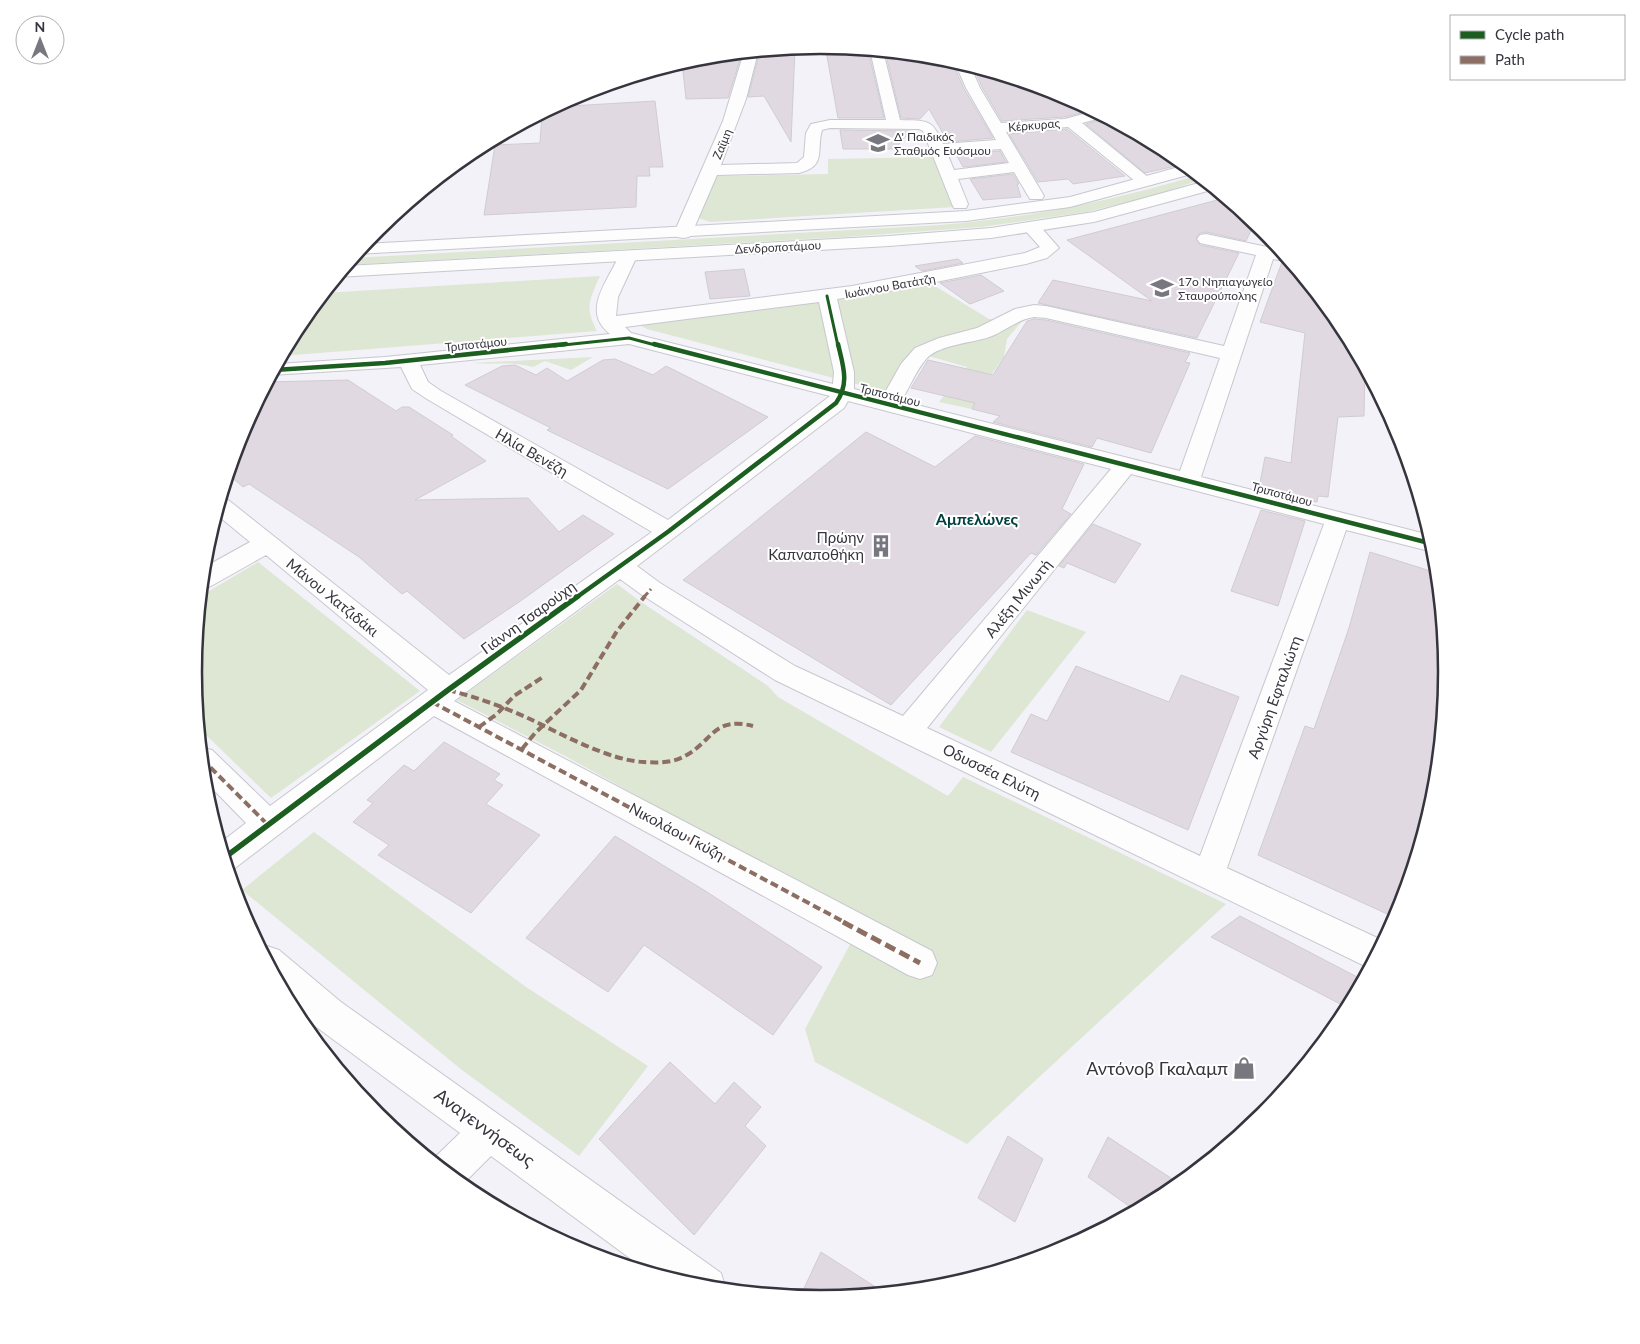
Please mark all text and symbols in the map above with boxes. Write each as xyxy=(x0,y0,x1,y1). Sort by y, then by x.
north arrow xyxy=(15,15,65,65)
legend xyxy=(1450,15,1625,80)
text: N xyxy=(35,18,45,35)
text: Cycle path xyxy=(1495,25,1564,43)
text: Path xyxy=(1495,50,1525,68)
street label: Κέρκυρας xyxy=(1007,115,1061,135)
street label: Ζαϊμη xyxy=(709,127,735,161)
place label: Δ' Παιδικός Σταθμός Ευόσμου xyxy=(894,129,991,158)
school or university icon: Δ' Παιδικός Σταθμός Ευόσμου xyxy=(865,130,891,156)
street label: Δενδροποτάμου xyxy=(734,237,822,257)
street label: Ιωάννου Βατάτζη xyxy=(843,271,937,301)
place label: 17ο Νηπιαγωγείο Σταυρούπολης xyxy=(1178,274,1273,303)
school or university icon: 17ο Νηπιαγωγείο Σταυρούπολης xyxy=(1149,275,1175,301)
street label: Τριποτάμου xyxy=(444,333,508,355)
street label: Τριποτάμου xyxy=(858,380,922,410)
street label: Ηλία Βενέζη xyxy=(492,424,572,480)
street label: Τριποτάμου xyxy=(1250,479,1314,509)
district label: Αμπελώνες xyxy=(935,509,1019,528)
place label: Πρώην Καπναποθήκη xyxy=(768,528,864,563)
building icon: Πρώην Καπναποθήκη xyxy=(868,533,894,559)
street label: Μάνου Χατζιδάκι xyxy=(283,554,383,640)
street label: Αλέξη Μινωτή xyxy=(981,555,1056,641)
street label: Γιάννη Τσαρούχη xyxy=(477,577,579,657)
street label: Αργύρη Εφταλιώτη xyxy=(1243,633,1305,761)
street label: Οδυσσέα Ελύτη xyxy=(940,740,1044,802)
street label: Νικολάου Γκύζη xyxy=(626,798,728,864)
shop icon: Αντόνοβ Γκαλαμπ xyxy=(1231,1055,1257,1081)
place label: Αντόνοβ Γκαλαμπ xyxy=(1086,1057,1228,1079)
street label: Αναγεννήσεως xyxy=(431,1083,540,1171)

